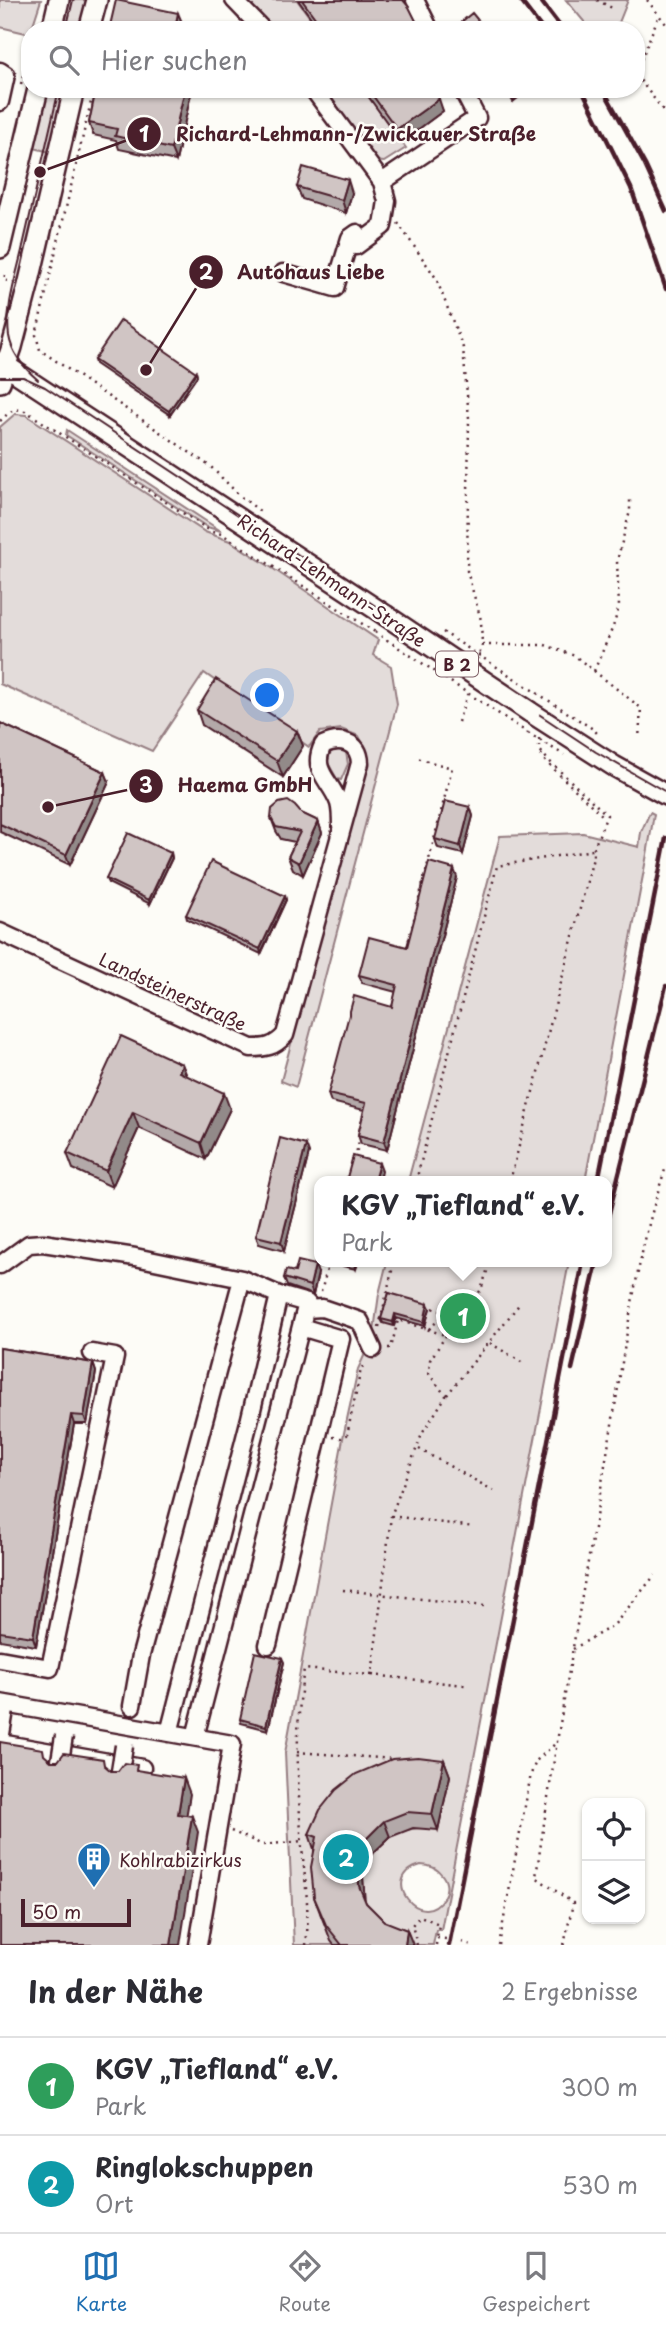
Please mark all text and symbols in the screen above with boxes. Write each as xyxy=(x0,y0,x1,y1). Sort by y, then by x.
search box xyxy=(21,21,645,98)
text: Hier suchen xyxy=(101,40,248,79)
icon: search xyxy=(45,41,83,79)
callout: Richard-Lehmann-/Zwickauer Straße xyxy=(127,114,551,154)
text: 1 xyxy=(139,117,149,149)
text: Richard-Lehmann-/Zwickauer Straße xyxy=(176,119,536,147)
callout: Autohaus Liebe xyxy=(189,252,399,292)
text: 2 xyxy=(199,255,214,287)
text: Autohaus Liebe xyxy=(237,257,385,285)
street label: Richard-Lehmann-Straße xyxy=(232,507,432,653)
road number: B 2 xyxy=(436,652,478,677)
your location xyxy=(250,678,284,712)
callout: Haema GmbH xyxy=(129,766,327,806)
text: 3 xyxy=(139,768,153,800)
text: Haema GmbH xyxy=(177,770,313,798)
street label: Landsteinerstraße xyxy=(95,945,251,1037)
popup xyxy=(314,1176,612,1267)
text: KGV „Tiefland“ e.V. xyxy=(341,1185,585,1224)
text: Park xyxy=(341,1224,393,1259)
pin: 1 xyxy=(440,1290,486,1342)
map controls xyxy=(582,1798,645,1924)
button: locate xyxy=(582,1798,645,1861)
pin: 2 xyxy=(323,1831,369,1883)
building icon: Kohlrabizirkus xyxy=(75,1840,113,1889)
place label: Kohlrabizirkus xyxy=(119,1846,242,1873)
button: layers xyxy=(582,1861,645,1924)
scale bar xyxy=(21,1896,131,1928)
text: 50 m xyxy=(32,1897,81,1925)
text: In der Nähe xyxy=(28,1968,203,2013)
text: 2 Ergebnisse xyxy=(501,1973,638,2008)
text: KGV „Tiefland“ e.V. xyxy=(95,2049,338,2088)
text: 1 xyxy=(46,2069,57,2104)
text: 300 m xyxy=(561,2069,638,2104)
text: Park xyxy=(95,2088,146,2123)
text: Ringlokschuppen xyxy=(95,2147,314,2186)
text: 2 xyxy=(43,2167,59,2202)
text: 530 m xyxy=(562,2167,638,2202)
text: Ort xyxy=(95,2186,133,2221)
tab: Karte xyxy=(76,2247,127,2317)
tab: Route xyxy=(279,2247,331,2317)
tab: Gespeichert xyxy=(482,2247,590,2317)

